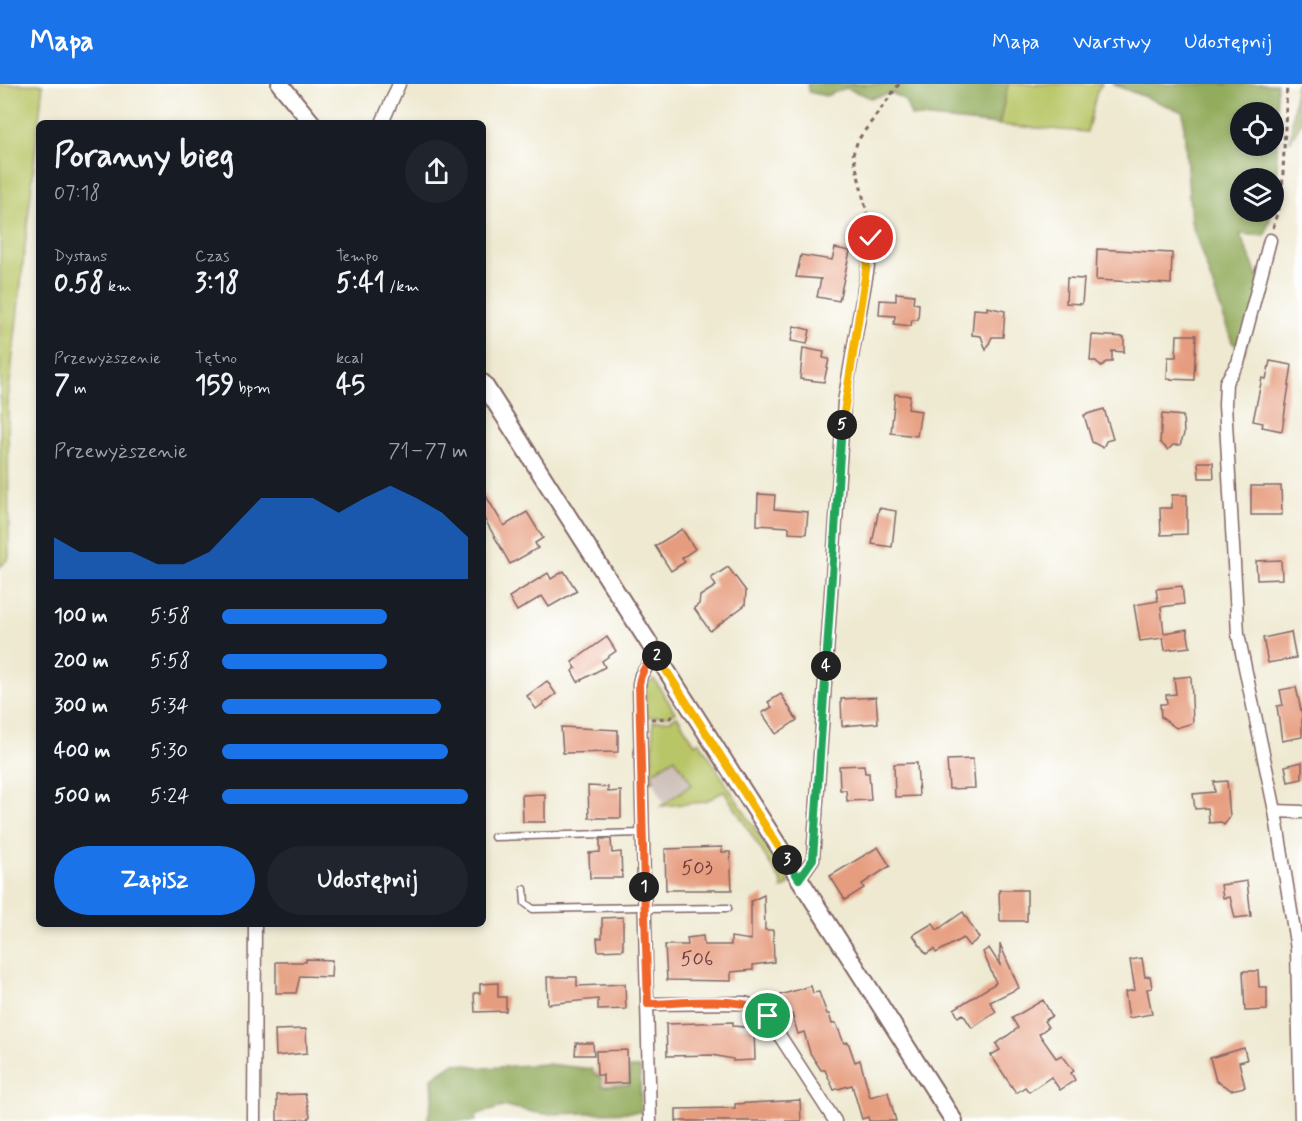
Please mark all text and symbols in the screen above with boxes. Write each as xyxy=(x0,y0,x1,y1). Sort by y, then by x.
text: Mapa xyxy=(30,24,94,61)
text: Mapa xyxy=(992,28,1040,56)
text: Warstwy xyxy=(1073,28,1151,56)
text: Udostępnij xyxy=(1184,28,1272,56)
map controls xyxy=(1230,102,1284,222)
button: locate xyxy=(1230,102,1284,156)
text: Poranny bieg xyxy=(54,135,234,179)
button: share xyxy=(405,140,468,203)
button: layers xyxy=(1230,168,1284,222)
text: 07:18 xyxy=(54,180,100,207)
pin xyxy=(845,212,896,263)
icon: check xyxy=(854,221,887,254)
text: Dystans xyxy=(54,246,107,267)
text: Czas xyxy=(195,246,230,267)
text: Tempo xyxy=(336,246,378,267)
text: 0.58 xyxy=(54,267,104,301)
text: 3:18 xyxy=(195,267,240,301)
text: 5:41 xyxy=(336,267,385,301)
text: km xyxy=(104,276,131,297)
text: /km xyxy=(385,276,420,297)
text: Przewyższenie xyxy=(54,348,161,369)
text: Tętno xyxy=(195,348,237,369)
text: kcal xyxy=(336,348,363,369)
text: 7 xyxy=(54,369,70,403)
text: 159 xyxy=(195,369,234,403)
text: 45 xyxy=(336,369,365,403)
text: m xyxy=(70,378,87,399)
text: bpm xyxy=(234,378,271,399)
pin: 5 xyxy=(827,410,857,440)
text: 5 xyxy=(837,414,847,435)
text: Przewyższenie xyxy=(54,438,187,465)
text: 71–77 m xyxy=(388,438,468,465)
text: 100 m xyxy=(54,603,108,630)
text: 5:58 xyxy=(150,603,190,630)
pin: 2 xyxy=(642,641,672,671)
text: 2 xyxy=(653,645,661,666)
text: 200 m xyxy=(54,648,109,675)
text: 5:58 xyxy=(150,648,190,675)
pin: 4 xyxy=(811,651,841,681)
text: 4 xyxy=(821,655,831,676)
text: 300 m xyxy=(54,693,108,720)
text: 5:34 xyxy=(150,693,189,720)
text: 400 m xyxy=(54,738,110,765)
text: 5:30 xyxy=(150,738,188,765)
text: 500 m xyxy=(54,783,111,810)
text: 5:24 xyxy=(150,783,189,810)
pin: 3 xyxy=(772,845,802,875)
button: Zapisz xyxy=(54,846,255,915)
button: Udostępnij xyxy=(267,846,468,915)
text: 3 xyxy=(783,849,791,870)
house number: 503 xyxy=(681,855,713,882)
pin: 1 xyxy=(629,872,659,902)
text: 1 xyxy=(640,876,648,897)
house number: 506 xyxy=(681,946,713,973)
pin xyxy=(742,990,793,1041)
icon: arrive xyxy=(751,999,784,1032)

